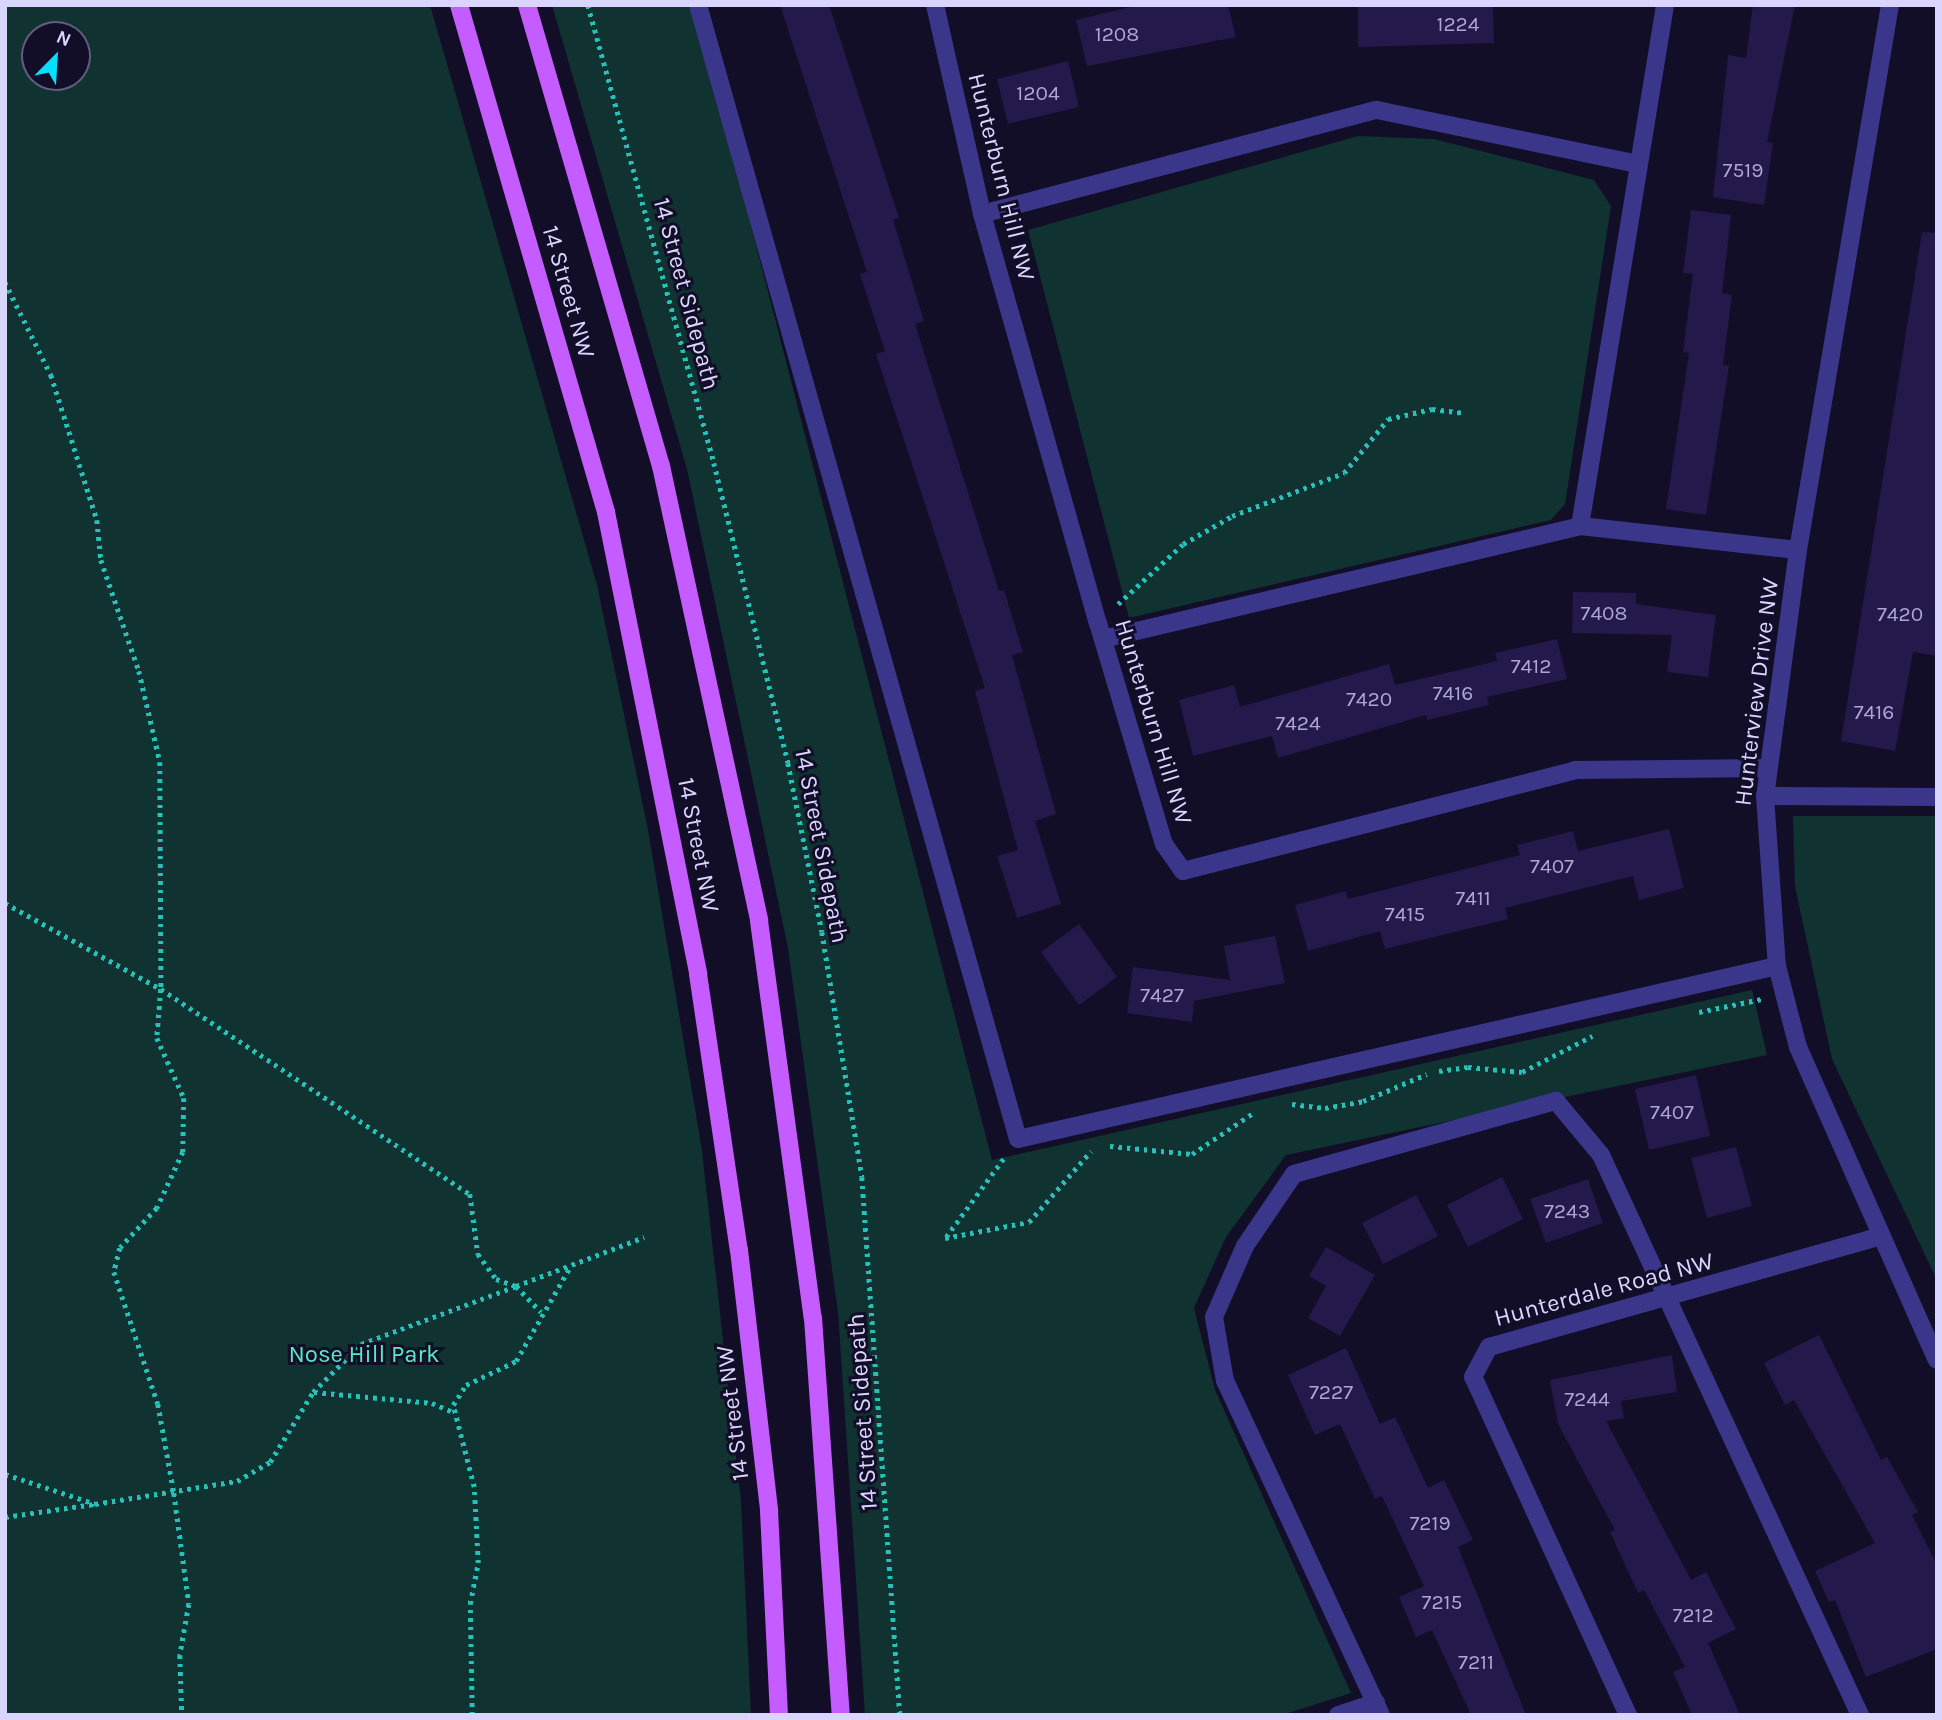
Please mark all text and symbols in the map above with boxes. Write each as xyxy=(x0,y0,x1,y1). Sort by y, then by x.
house number: 1224 xyxy=(1436,11,1480,37)
north arrow xyxy=(21,21,91,91)
house number: 1208 xyxy=(1095,21,1139,47)
text: N xyxy=(53,26,74,51)
street label: Hunterburn Hill NW xyxy=(961,70,1041,284)
house number: 1204 xyxy=(1016,80,1060,106)
house number: 7519 xyxy=(1723,157,1763,183)
street label: 14 Street Sidepath xyxy=(647,195,725,393)
street label: 14 Street NW xyxy=(535,222,601,362)
street label: Hunterview Drive NW xyxy=(1729,576,1785,808)
house number: 7408 xyxy=(1581,600,1627,626)
house number: 7420 xyxy=(1877,601,1923,627)
street label: Hunterburn Hill NW xyxy=(1108,616,1198,828)
house number: 7412 xyxy=(1511,653,1551,679)
house number: 7416 xyxy=(1433,680,1473,706)
house number: 7420 xyxy=(1346,686,1392,712)
house number: 7416 xyxy=(1854,699,1894,725)
house number: 7424 xyxy=(1275,710,1321,736)
street label: 14 Street Sidepath xyxy=(788,746,854,946)
street label: 14 Street NW xyxy=(671,775,725,915)
house number: 7407 xyxy=(1530,853,1574,879)
house number: 7411 xyxy=(1455,885,1491,911)
house number: 7415 xyxy=(1385,901,1425,927)
house number: 7427 xyxy=(1140,982,1184,1008)
house number: 7407 xyxy=(1650,1099,1694,1125)
house number: 7243 xyxy=(1544,1198,1590,1224)
street label: Hunterdale Road NW xyxy=(1491,1247,1717,1333)
street label: 14 Street Sidepath xyxy=(842,1312,884,1512)
park label: Nose Hill Park xyxy=(288,1341,440,1369)
street label: 14 Street NW xyxy=(710,1344,756,1482)
house number: 7227 xyxy=(1309,1379,1353,1405)
house number: 7244 xyxy=(1564,1386,1610,1412)
house number: 7219 xyxy=(1409,1510,1451,1536)
house number: 7215 xyxy=(1422,1589,1462,1615)
house number: 7212 xyxy=(1672,1602,1714,1628)
house number: 7211 xyxy=(1458,1649,1494,1675)

